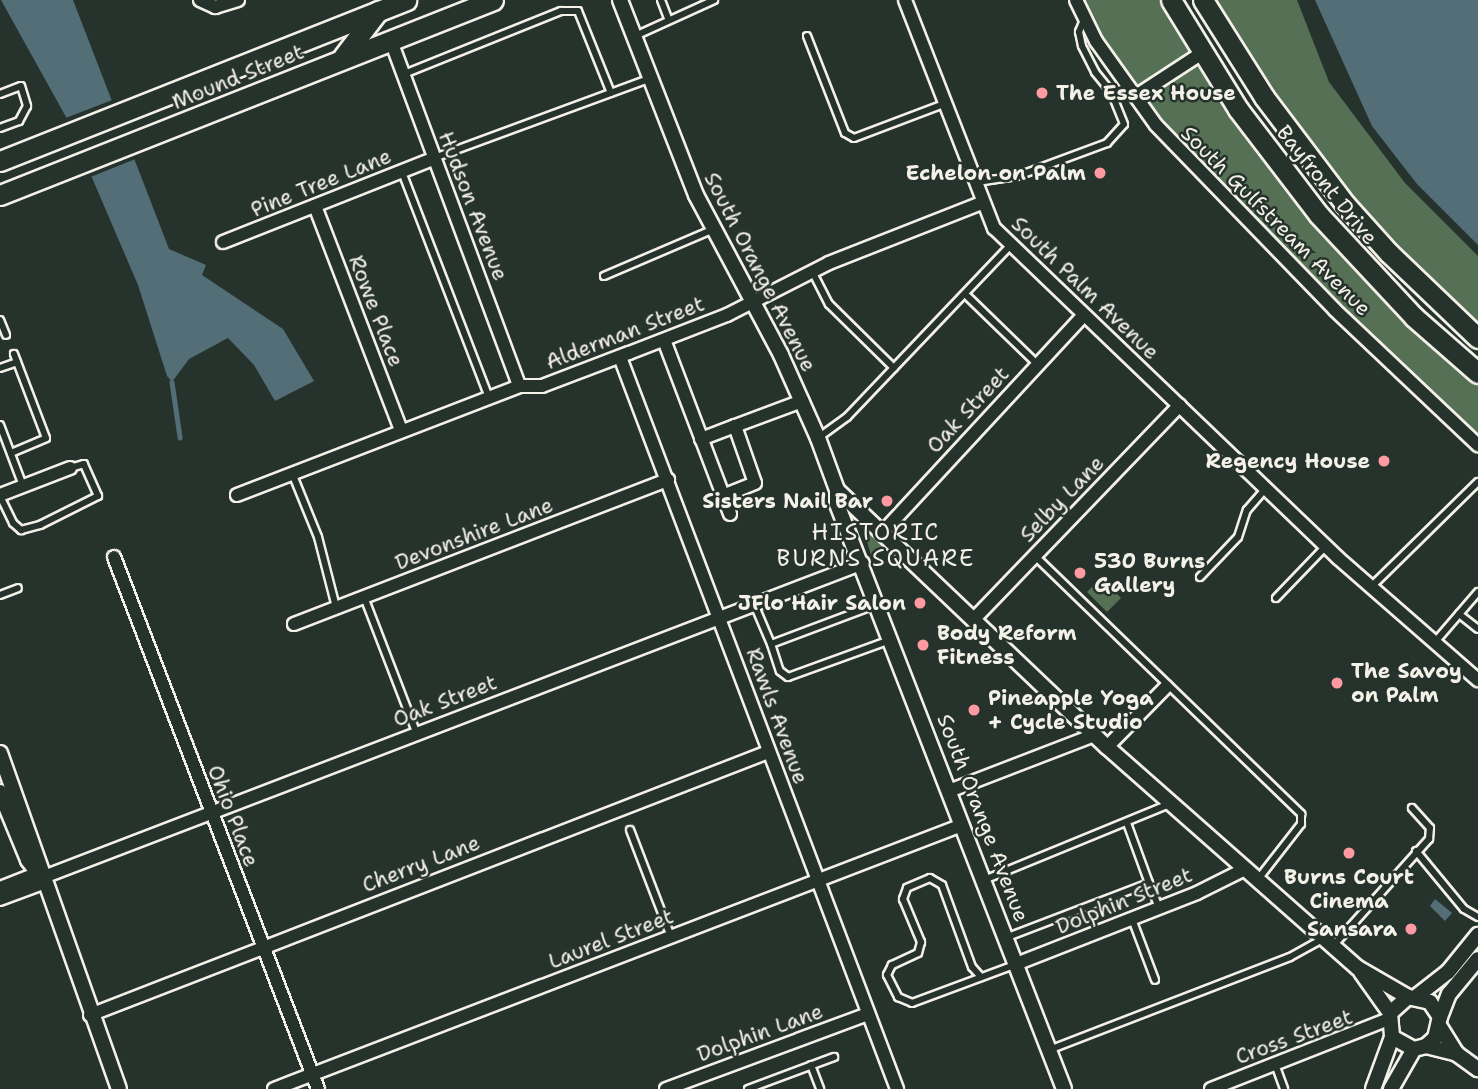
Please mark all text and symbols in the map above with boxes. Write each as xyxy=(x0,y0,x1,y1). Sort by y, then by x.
street label: Mound Street xyxy=(168,39,308,115)
place label: The Essex House xyxy=(1056,80,1236,106)
marker: The Essex House xyxy=(1034,85,1050,101)
street label: Bayfront Drive xyxy=(1271,120,1383,250)
street label: South Gulfstream Avenue xyxy=(1176,121,1376,321)
street label: Hudson Avenue xyxy=(433,128,513,284)
street label: Pine Tree Lane xyxy=(247,143,395,223)
place label: Echelon on Palm xyxy=(906,160,1086,186)
marker: Echelon on Palm xyxy=(1092,165,1108,181)
street label: South Orange Avenue xyxy=(699,168,821,376)
street label: South Palm Avenue xyxy=(1006,211,1164,365)
street label: Rowe Place xyxy=(343,252,409,370)
street label: Alderman Street xyxy=(542,291,708,375)
street label: Oak Street xyxy=(922,362,1014,458)
place label: Regency House xyxy=(1206,448,1370,474)
street label: Selby Lane xyxy=(1015,451,1109,547)
marker: Regency House xyxy=(1376,453,1392,469)
place label: Sisters Nail Bar xyxy=(702,488,873,514)
street label: Devonshire Lane xyxy=(392,492,556,576)
marker: Sisters Nail Bar xyxy=(879,493,895,509)
district label: HISTORIC BURNS SQUARE xyxy=(778,518,974,572)
place label: 530 Burns Gallery xyxy=(1094,548,1205,598)
marker: 530 Burns Gallery xyxy=(1072,565,1088,581)
place label: JFlo Hair Salon xyxy=(738,590,906,616)
marker: JFlo Hair Salon xyxy=(912,595,928,611)
place label: Body Reform Fitness xyxy=(937,620,1077,670)
marker: Body Reform Fitness xyxy=(915,637,931,653)
street label: Rawls Avenue xyxy=(741,645,813,787)
place label: The Savoy on Palm xyxy=(1351,658,1462,708)
street label: Oak Street xyxy=(390,670,500,732)
marker: The Savoy on Palm xyxy=(1329,675,1345,691)
place label: Pineapple Yoga + Cycle Studio xyxy=(988,685,1154,735)
marker: Pineapple Yoga + Cycle Studio xyxy=(966,702,982,718)
street label: South Orange Avenue xyxy=(932,711,1034,925)
street label: Ohio Place xyxy=(202,762,264,870)
street label: Cherry Lane xyxy=(359,830,483,898)
marker: Burns Court Cinema xyxy=(1341,845,1357,861)
street label: Dolphin Street xyxy=(1052,862,1196,940)
place label: Burns Court Cinema xyxy=(1284,864,1414,914)
street label: Laurel Street xyxy=(545,904,677,974)
place label: Sansara xyxy=(1307,916,1397,942)
marker: Sansara xyxy=(1403,921,1419,937)
street label: Dolphin Lane xyxy=(694,999,826,1067)
street label: Cross Street xyxy=(1232,1004,1356,1070)

